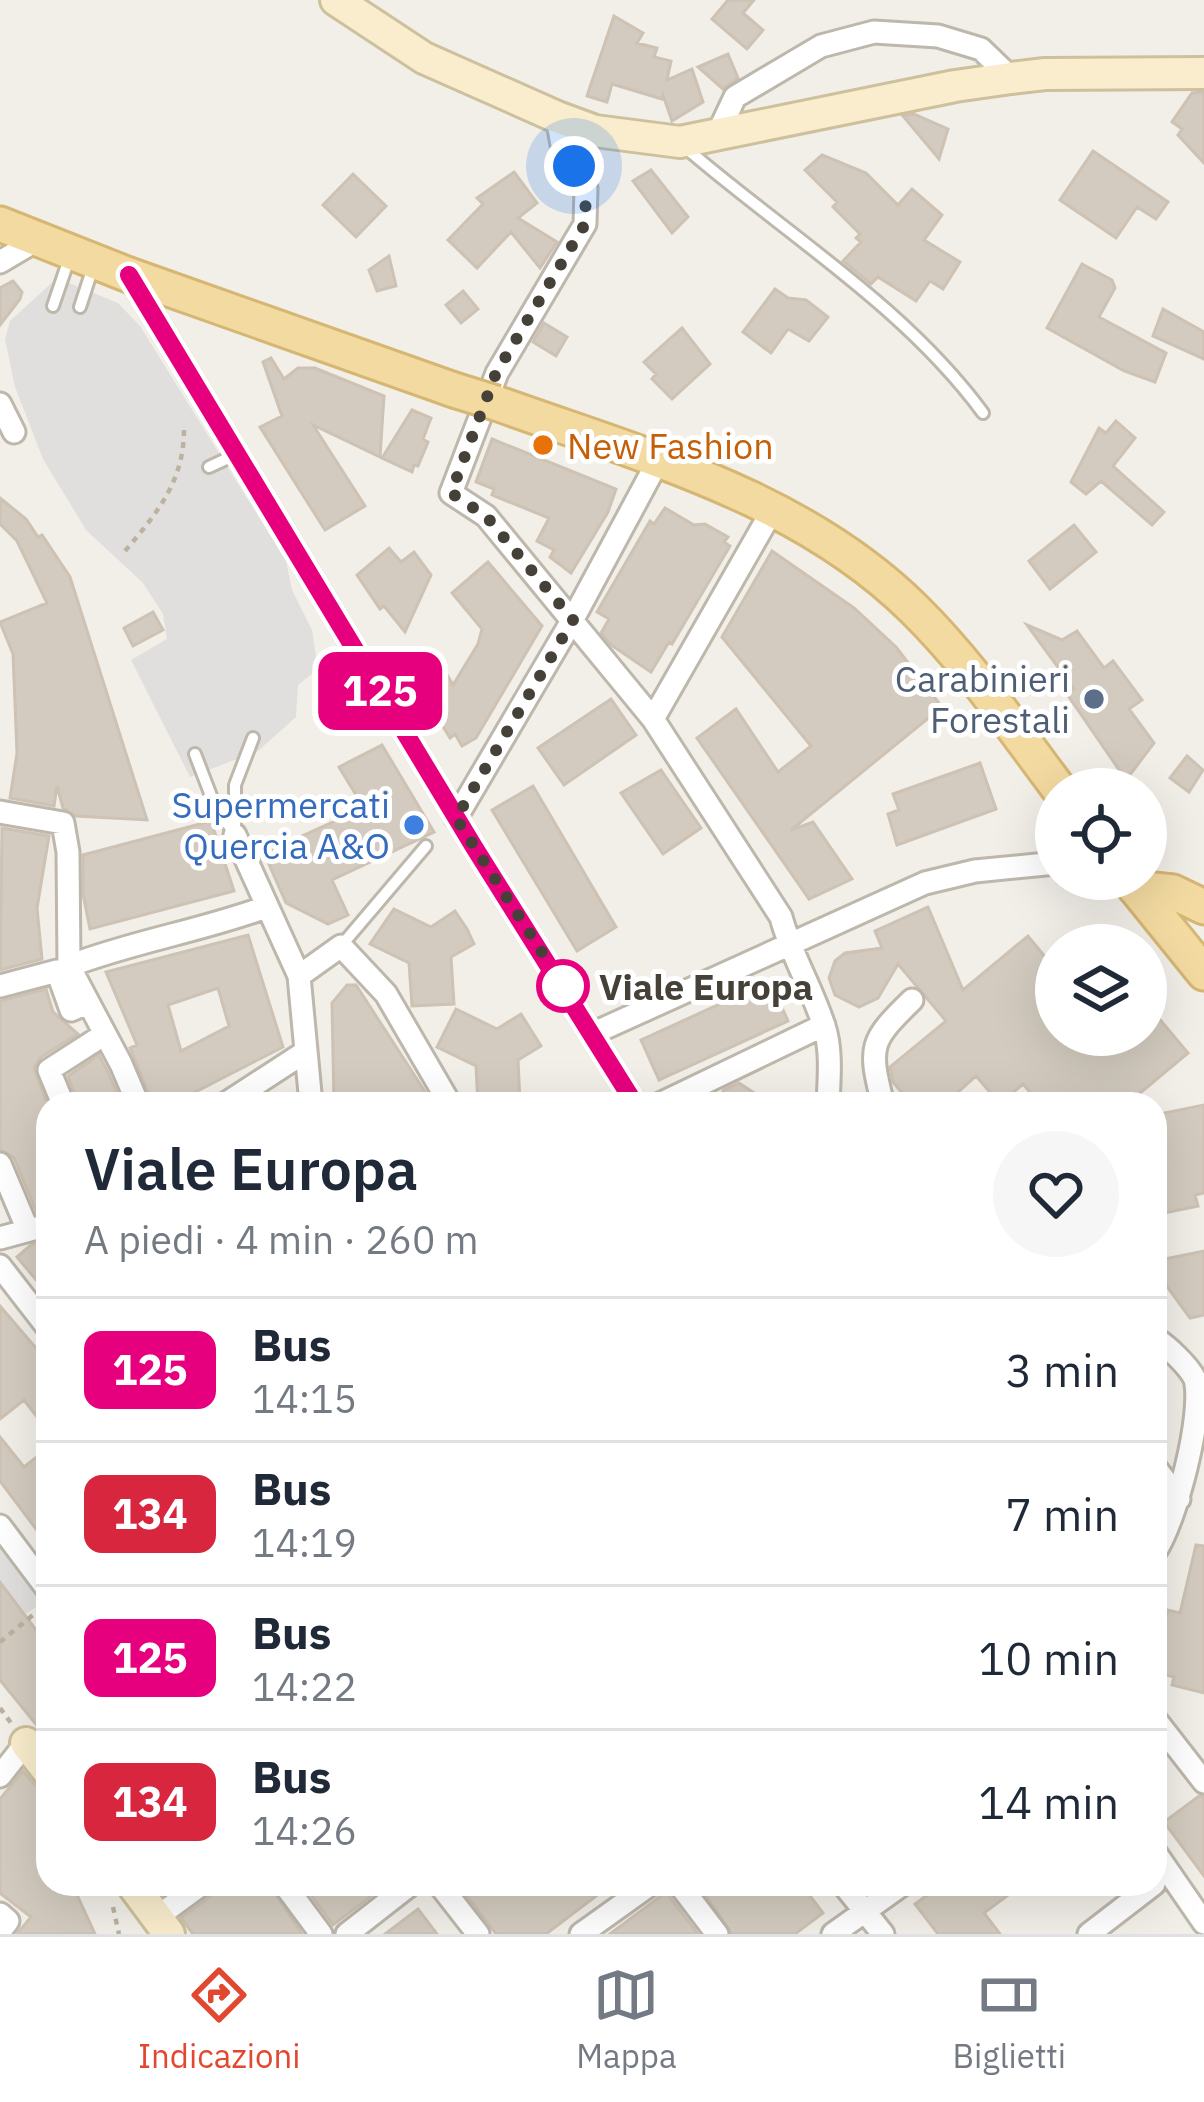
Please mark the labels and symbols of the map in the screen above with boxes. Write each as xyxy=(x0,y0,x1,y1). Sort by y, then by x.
your location xyxy=(544,136,604,196)
place label: New Fashion xyxy=(567,422,774,469)
marker: New Fashion xyxy=(530,432,556,458)
line badge: 125 xyxy=(311,652,449,730)
place label: Carabinieri Forestali xyxy=(895,655,1070,743)
marker: Carabinieri Forestali xyxy=(1081,686,1107,712)
place label: Supermercati Quercia A&O xyxy=(172,781,390,869)
marker: Supermercati Quercia A&O xyxy=(401,812,427,838)
marker: Viale Europa xyxy=(538,961,588,1011)
place label: Viale Europa xyxy=(599,963,813,1010)

